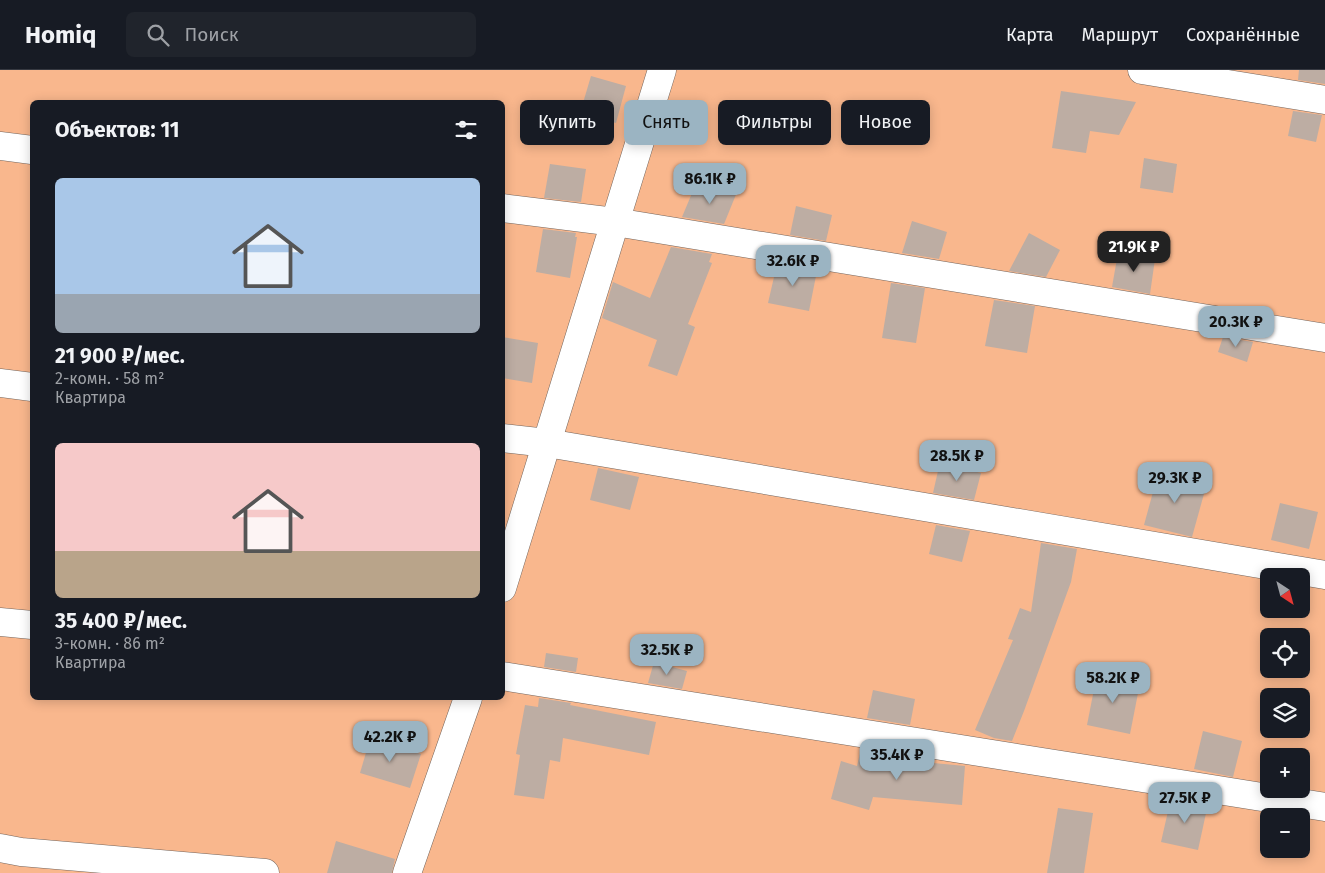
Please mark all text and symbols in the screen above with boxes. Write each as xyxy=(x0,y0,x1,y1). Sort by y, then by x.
search box xyxy=(126,12,476,57)
text: Homiq xyxy=(25,21,96,49)
icon: search xyxy=(144,21,172,49)
text: Поиск xyxy=(184,23,239,46)
text: Карта xyxy=(1006,24,1054,46)
text: Маршрут xyxy=(1082,24,1158,46)
text: Сохранённые xyxy=(1186,24,1300,46)
chip: Купить xyxy=(520,100,614,145)
chip: Снять xyxy=(624,100,708,145)
chip: Фильтры xyxy=(718,100,831,145)
chip: Новое xyxy=(841,100,930,145)
icon: filters xyxy=(452,116,480,144)
text: Объектов: 11 xyxy=(55,117,180,143)
pin: 86.1K ₽ xyxy=(664,162,756,205)
text: 86.1K ₽ xyxy=(684,169,736,188)
icon: home xyxy=(223,211,313,301)
pin: 21.9K ₽ xyxy=(1088,230,1180,273)
text: 21.9K ₽ xyxy=(1108,237,1160,256)
pin: 32.6K ₽ xyxy=(747,244,839,287)
text: 32.6K ₽ xyxy=(767,251,819,270)
pin: 20.3K ₽ xyxy=(1190,306,1282,348)
text: 20.3K ₽ xyxy=(1209,312,1263,331)
text: 21 900 ₽/мес. xyxy=(55,343,185,369)
text: 2-комн. · 58 m² xyxy=(55,369,164,388)
text: Квартира xyxy=(55,388,126,407)
pin: 28.5K ₽ xyxy=(911,440,1003,482)
text: 28.5K ₽ xyxy=(930,446,984,465)
pin: 29.3K ₽ xyxy=(1129,462,1221,504)
text: 29.3K ₽ xyxy=(1149,468,1201,487)
icon: home xyxy=(223,476,313,566)
north arrow xyxy=(1260,568,1310,618)
map controls xyxy=(1260,568,1310,858)
text: 35 400 ₽/мес. xyxy=(55,608,187,634)
button: locate xyxy=(1260,628,1310,678)
text: 3-комн. · 86 m² xyxy=(55,634,165,653)
pin: 32.5K ₽ xyxy=(621,634,713,676)
text: 32.5K ₽ xyxy=(641,640,693,659)
text: Квартира xyxy=(55,653,126,672)
pin: 58.2K ₽ xyxy=(1067,662,1159,704)
text: 58.2K ₽ xyxy=(1086,668,1140,687)
button: layers xyxy=(1260,688,1310,738)
pin: 42.2K ₽ xyxy=(344,720,436,763)
text: 42.2K ₽ xyxy=(364,727,416,746)
pin: 35.4K ₽ xyxy=(851,738,943,781)
text: 35.4K ₽ xyxy=(871,745,923,764)
button: + xyxy=(1260,748,1310,798)
pin: 27.5K ₽ xyxy=(1139,782,1231,824)
text: 27.5K ₽ xyxy=(1159,788,1211,807)
button: − xyxy=(1260,808,1310,858)

